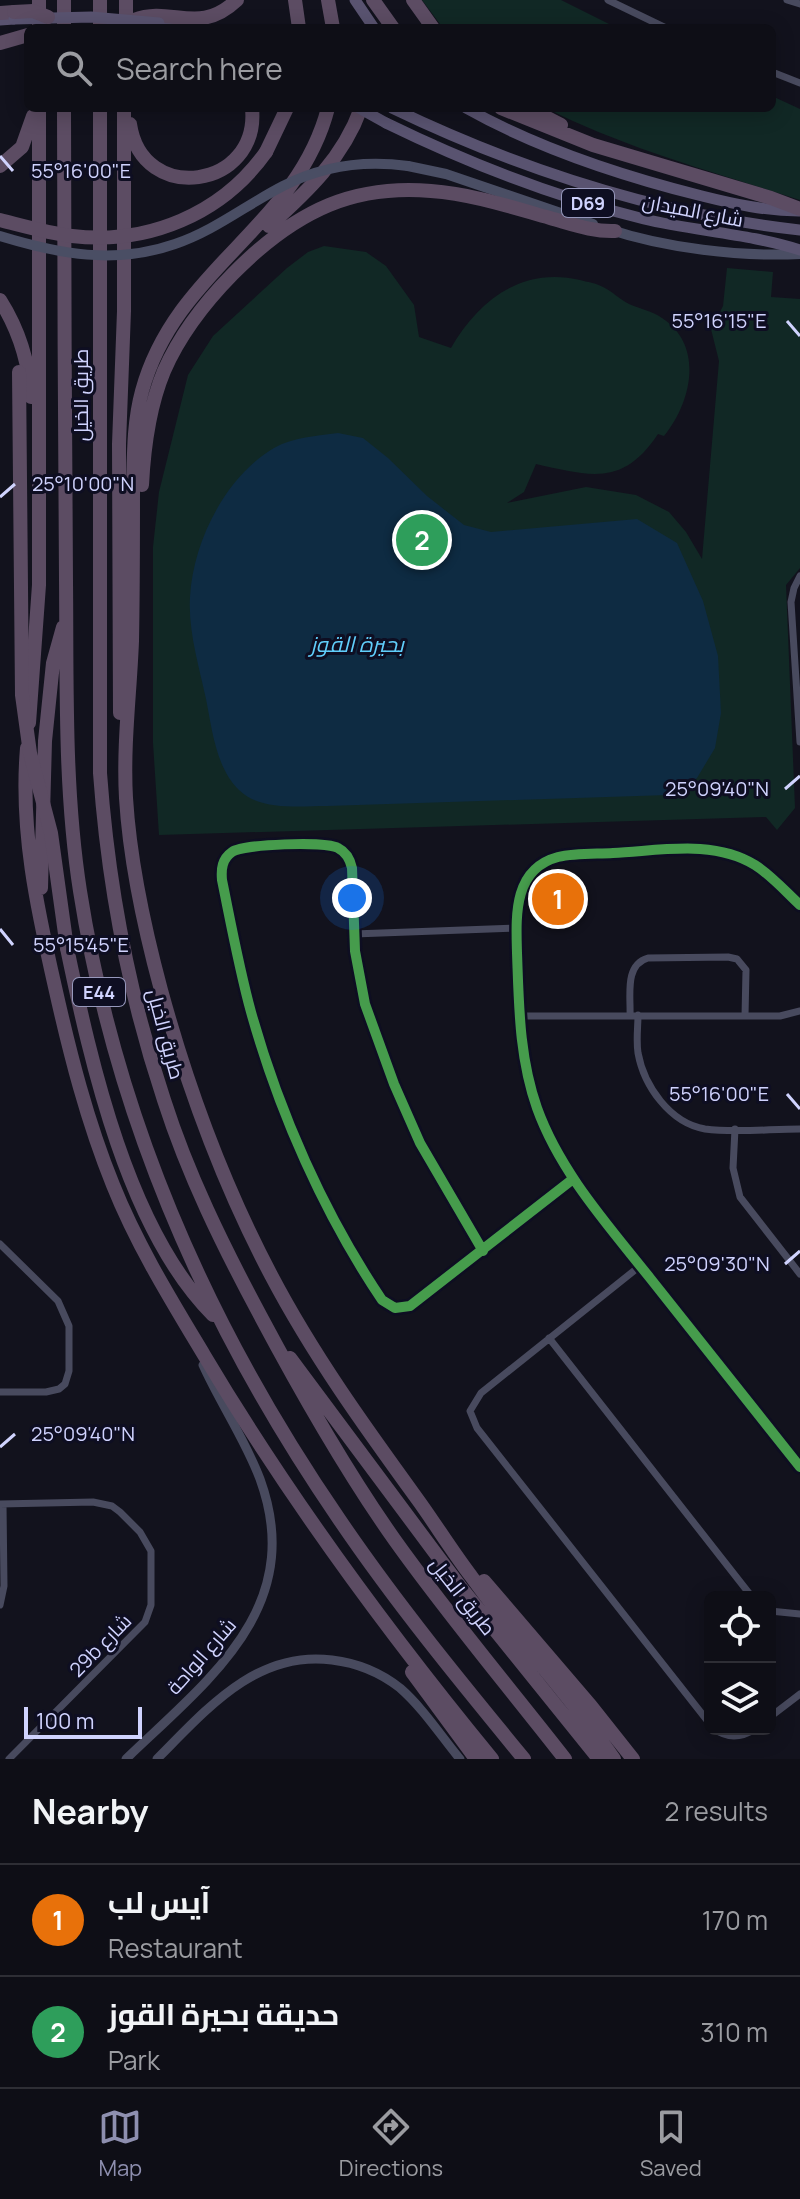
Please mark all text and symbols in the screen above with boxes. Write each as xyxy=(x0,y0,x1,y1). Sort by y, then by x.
search box xyxy=(24,24,776,112)
icon: search xyxy=(52,46,96,90)
text: Search here xyxy=(116,48,283,89)
text: 55°16'00"E xyxy=(31,157,131,184)
street label: شارع الميدان xyxy=(640,187,746,234)
road number: D69 xyxy=(562,189,614,217)
text: 55°16'15"E xyxy=(671,307,767,334)
street label: طريق الخيل xyxy=(67,349,94,441)
text: 25°10'00"N xyxy=(32,470,134,497)
pin: 2 xyxy=(396,510,448,570)
water label: بحيرة القوز xyxy=(307,629,405,659)
text: 25°09'40"N xyxy=(665,775,769,802)
pin: 1 xyxy=(532,869,584,929)
your location xyxy=(332,878,372,918)
text: 55°15'45"E xyxy=(33,931,129,958)
road number: E44 xyxy=(73,978,125,1006)
street label: طريق الخيل xyxy=(141,986,191,1082)
text: 55°16'00"E xyxy=(669,1080,769,1107)
text: 25°09'30"N xyxy=(664,1250,770,1277)
text: 25°09'40"N xyxy=(31,1420,135,1447)
street label: طريق الخيل xyxy=(424,1551,502,1641)
map controls xyxy=(704,1591,776,1735)
button: locate xyxy=(704,1591,776,1663)
street label: 29b شارع xyxy=(63,1607,138,1683)
street label: شارع الواحة xyxy=(160,1612,243,1701)
button: layers xyxy=(704,1663,776,1735)
scale bar xyxy=(24,1703,142,1739)
text: 100 m xyxy=(36,1706,94,1736)
text: Nearby xyxy=(32,1788,148,1834)
text: 2 results xyxy=(664,1793,768,1829)
text: آيس لب xyxy=(108,1881,210,1922)
text: 1 xyxy=(52,1902,64,1938)
text: 170 m xyxy=(702,1902,768,1938)
text: Restaurant xyxy=(108,1930,243,1966)
text: حديقة بحيرة القوز xyxy=(108,1993,339,2034)
text: 2 xyxy=(50,2014,66,2050)
text: 310 m xyxy=(700,2014,768,2050)
text: Park xyxy=(108,2042,160,2078)
tab: Map xyxy=(98,2105,142,2183)
tab: Directions xyxy=(339,2105,443,2183)
tab: Saved xyxy=(640,2105,702,2183)

